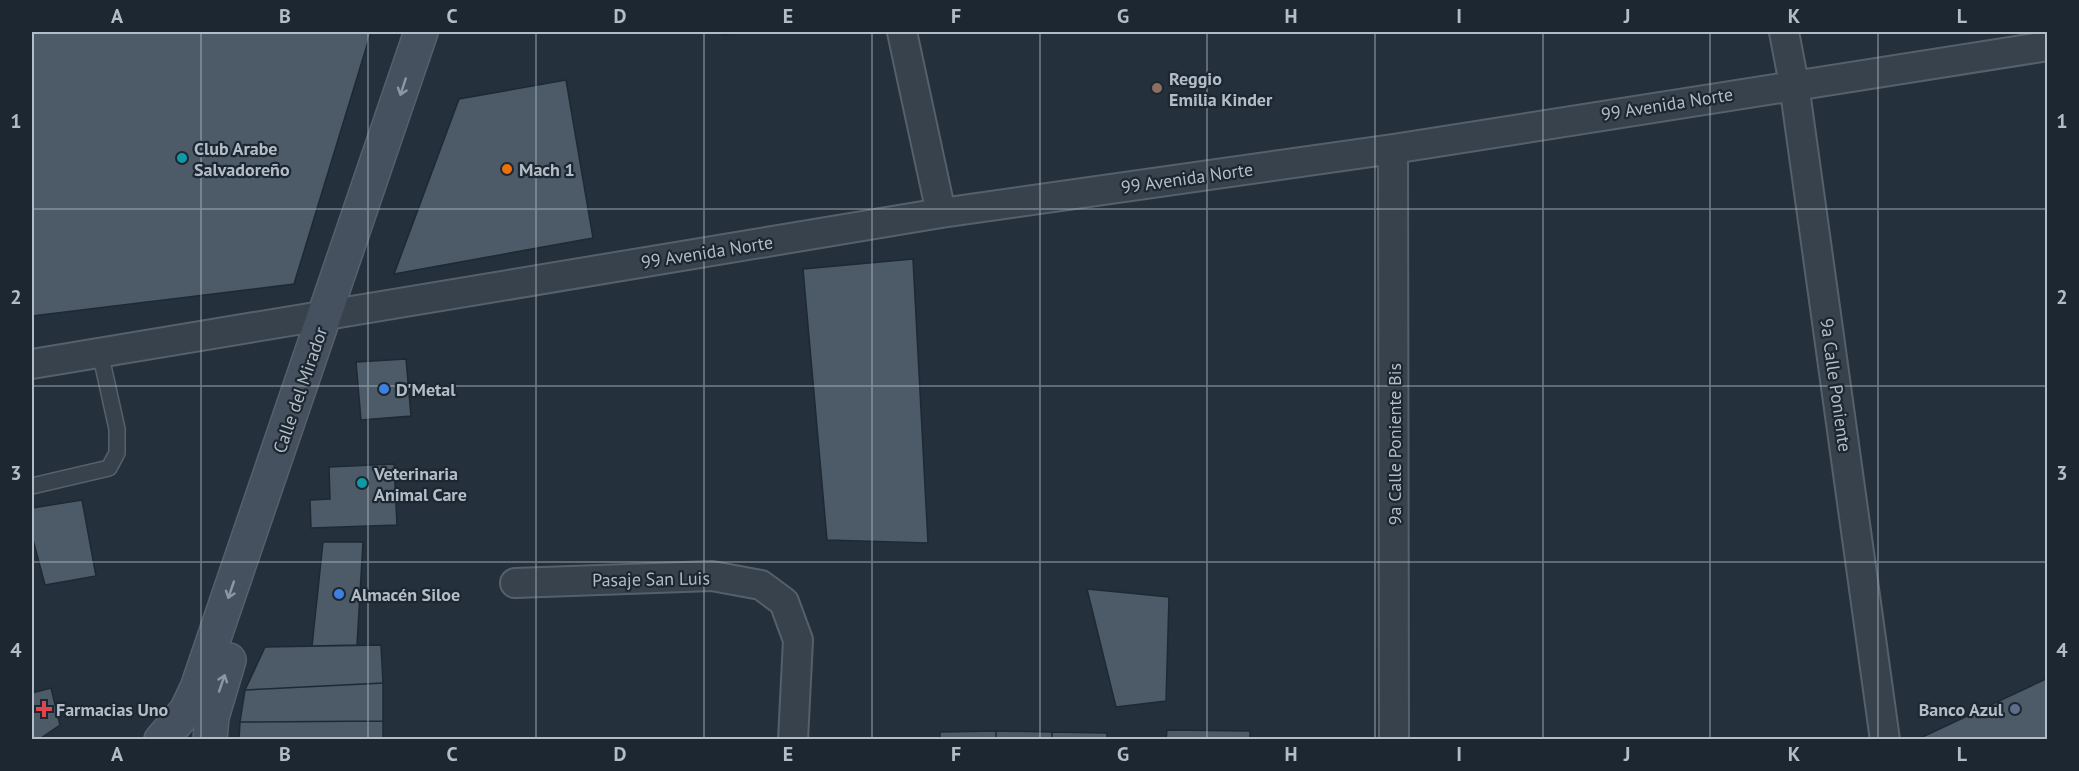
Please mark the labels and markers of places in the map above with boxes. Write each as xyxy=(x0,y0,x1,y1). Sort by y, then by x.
place label: Reggio Emilia Kinder xyxy=(1169,67,1273,111)
marker: Reggio Emilia Kinder xyxy=(1150,81,1164,95)
place label: Club Arabe Salvadoreño xyxy=(194,137,290,181)
marker: Club Arabe Salvadoreño xyxy=(175,151,189,165)
place label: Mach 1 xyxy=(519,158,575,181)
marker: Mach 1 xyxy=(500,162,514,176)
place label: D'Metal xyxy=(396,378,456,401)
marker: D'Metal xyxy=(377,382,391,396)
place label: Veterinaria Animal Care xyxy=(373,462,467,506)
marker: Veterinaria Animal Care xyxy=(355,476,369,490)
place label: Almacén Siloe xyxy=(351,583,460,606)
marker: Almacén Siloe xyxy=(332,587,346,601)
place label: Farmacias Uno xyxy=(56,698,169,721)
place label: Banco Azul xyxy=(1919,698,2004,721)
marker: Farmacias Uno xyxy=(37,702,51,716)
marker: Banco Azul xyxy=(2008,702,2022,716)

